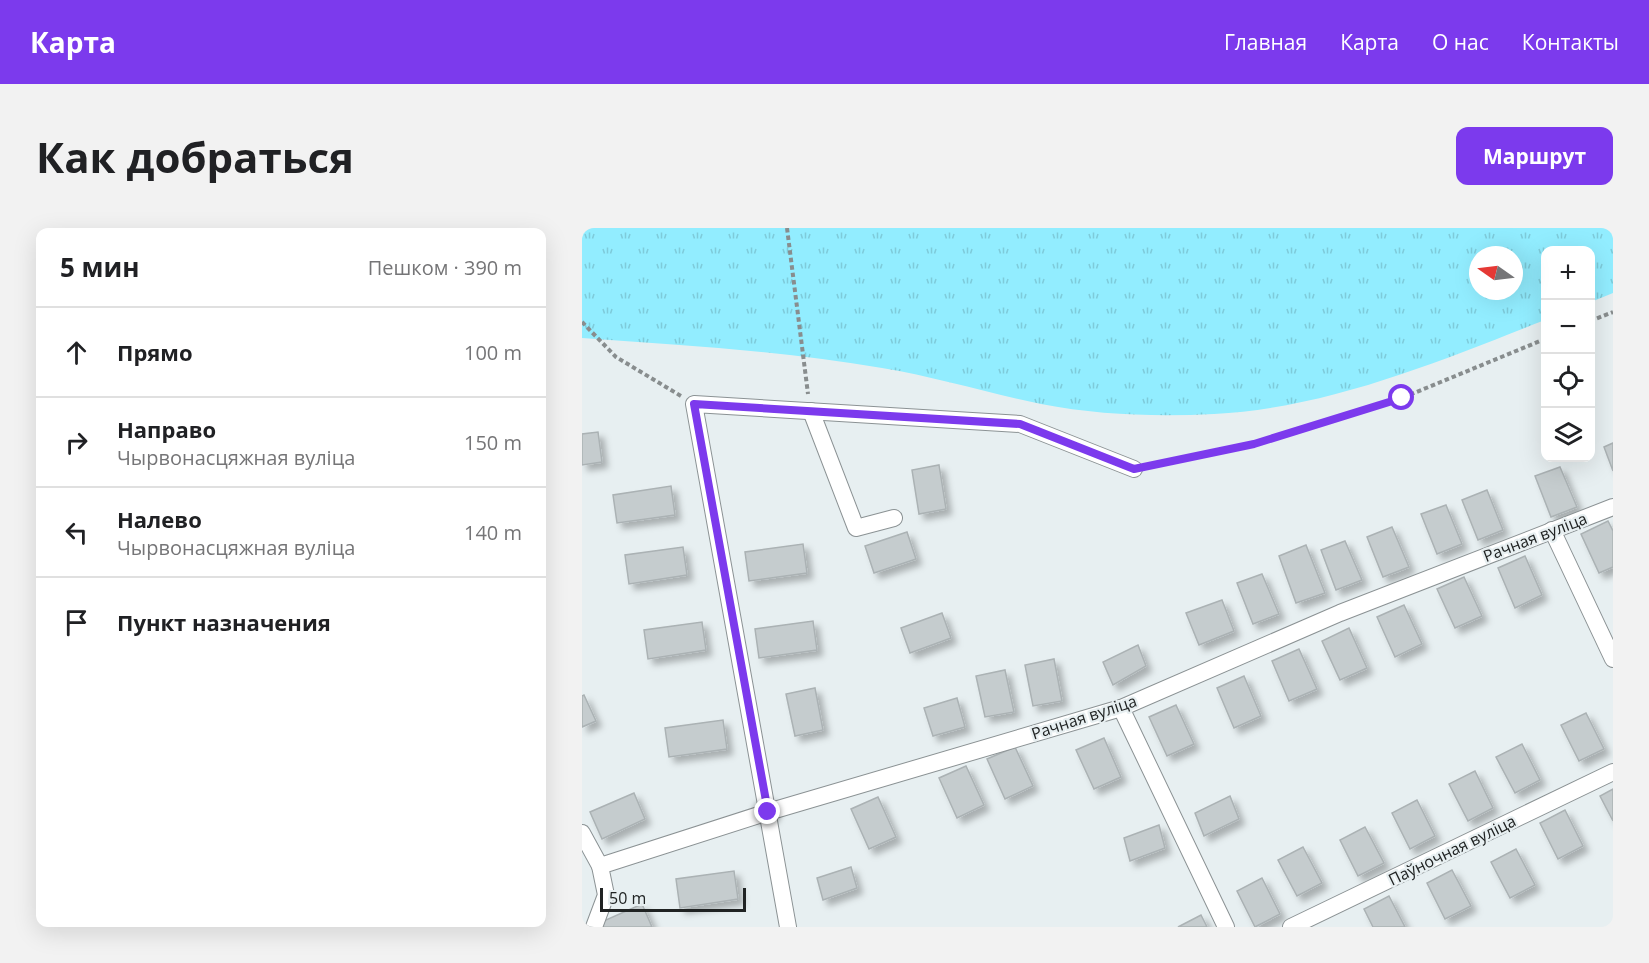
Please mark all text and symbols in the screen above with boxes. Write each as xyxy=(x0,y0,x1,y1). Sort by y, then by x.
text: Карта xyxy=(30,23,116,61)
text: Главная xyxy=(1224,28,1307,56)
text: Карта xyxy=(1340,28,1399,56)
text: О нас xyxy=(1432,28,1489,56)
text: Контакты xyxy=(1522,28,1619,56)
button: Маршрут xyxy=(1456,127,1613,185)
text: Как добраться xyxy=(36,128,354,185)
north arrow xyxy=(1469,246,1523,300)
map controls xyxy=(1541,246,1595,462)
button: + xyxy=(1541,246,1595,300)
text: 5 мин xyxy=(60,249,140,285)
text: Пешком · 390 m xyxy=(368,254,522,281)
button: − xyxy=(1541,300,1595,354)
icon: ahead xyxy=(60,336,93,369)
text: Прямо xyxy=(117,337,193,367)
text: 100 m xyxy=(464,339,522,366)
button: locate xyxy=(1541,354,1595,408)
route start xyxy=(1388,384,1414,410)
button: layers xyxy=(1541,408,1595,462)
text: Направо xyxy=(117,414,216,444)
icon: right xyxy=(60,426,93,459)
text: 150 m xyxy=(464,429,522,456)
text: Чырвонасцяжная вуліца xyxy=(117,444,355,471)
text: Налево xyxy=(117,504,202,534)
street label: Рачная вуліца xyxy=(1480,507,1590,567)
icon: left xyxy=(60,516,93,549)
text: 140 m xyxy=(464,519,522,546)
text: Чырвонасцяжная вуліца xyxy=(117,534,355,561)
icon: arrive xyxy=(60,606,93,639)
text: Пункт назначения xyxy=(117,607,331,637)
street label: Рачная вуліца xyxy=(1029,690,1139,744)
route end xyxy=(754,798,780,824)
street label: Паўночная вуліца xyxy=(1385,810,1519,890)
scale bar xyxy=(600,885,746,912)
text: 50 m xyxy=(609,887,646,909)

